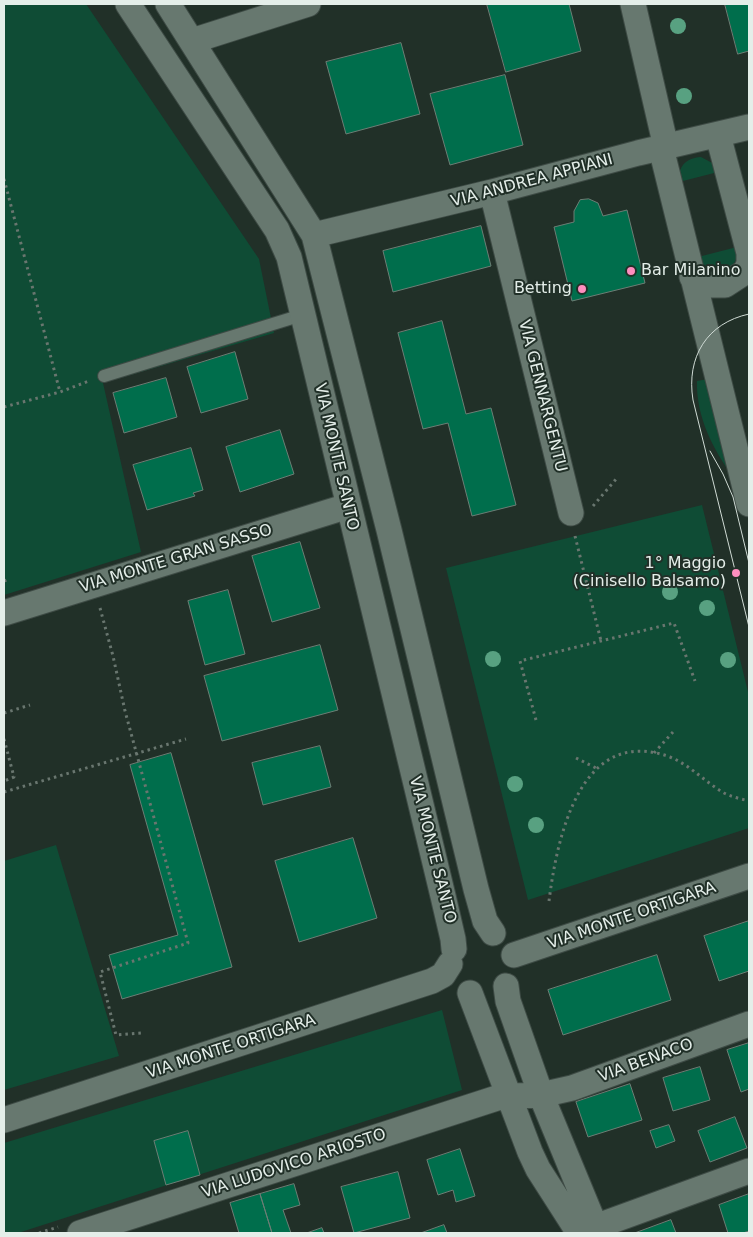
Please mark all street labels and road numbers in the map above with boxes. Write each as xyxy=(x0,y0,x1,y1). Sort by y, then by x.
street label: VIA ANDREA APPIANI xyxy=(449,150,615,212)
street label: VIA GENNARGENTU xyxy=(514,318,570,474)
street label: VIA MONTE SANTO xyxy=(310,381,362,533)
street label: VIA MONTE GRAN SASSO xyxy=(77,521,275,597)
street label: VIA MONTE SANTO xyxy=(404,775,460,925)
street label: VIA MONTE ORTIGARA xyxy=(545,878,719,954)
street label: VIA MONTE ORTIGARA xyxy=(144,1011,318,1083)
street label: VIA BENACO xyxy=(596,1035,696,1087)
street label: VIA LUDOVICO ARIOSTO xyxy=(199,1125,389,1203)

